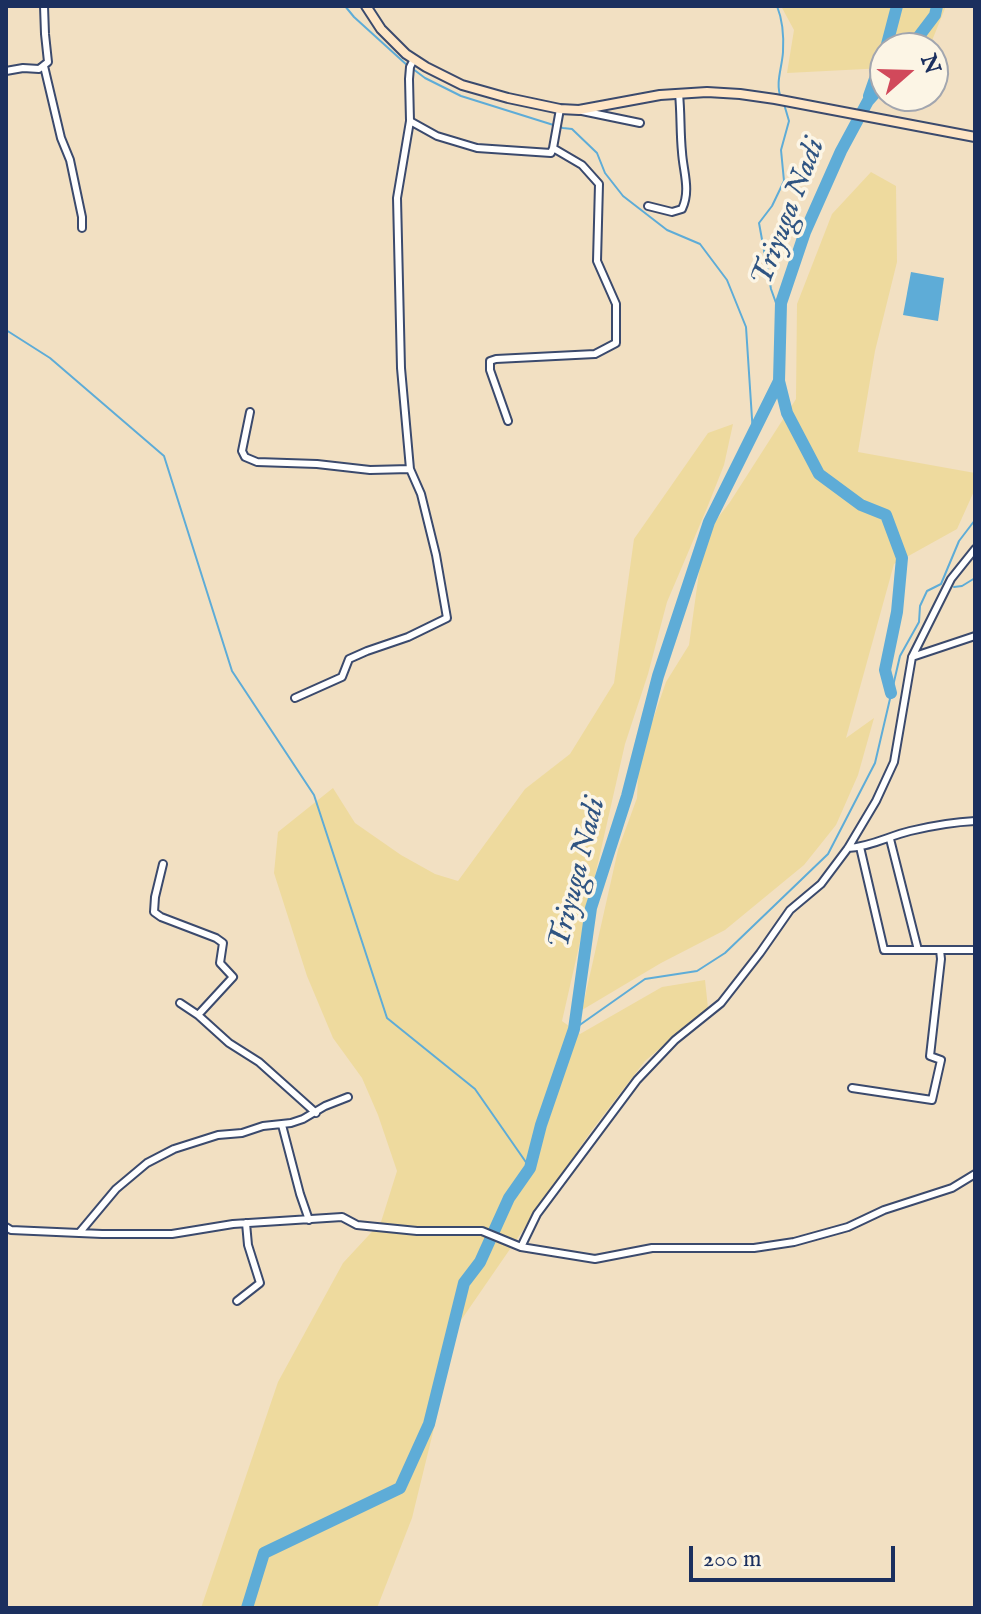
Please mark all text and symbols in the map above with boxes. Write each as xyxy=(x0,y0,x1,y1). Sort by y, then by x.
north arrow xyxy=(869,32,949,112)
text: N xyxy=(913,51,946,78)
water label: Triyuga Nadi xyxy=(745,134,835,292)
water label: Triyuga Nadi xyxy=(543,794,615,954)
scale bar xyxy=(693,1530,899,1580)
text: 200 m xyxy=(703,1544,762,1575)

